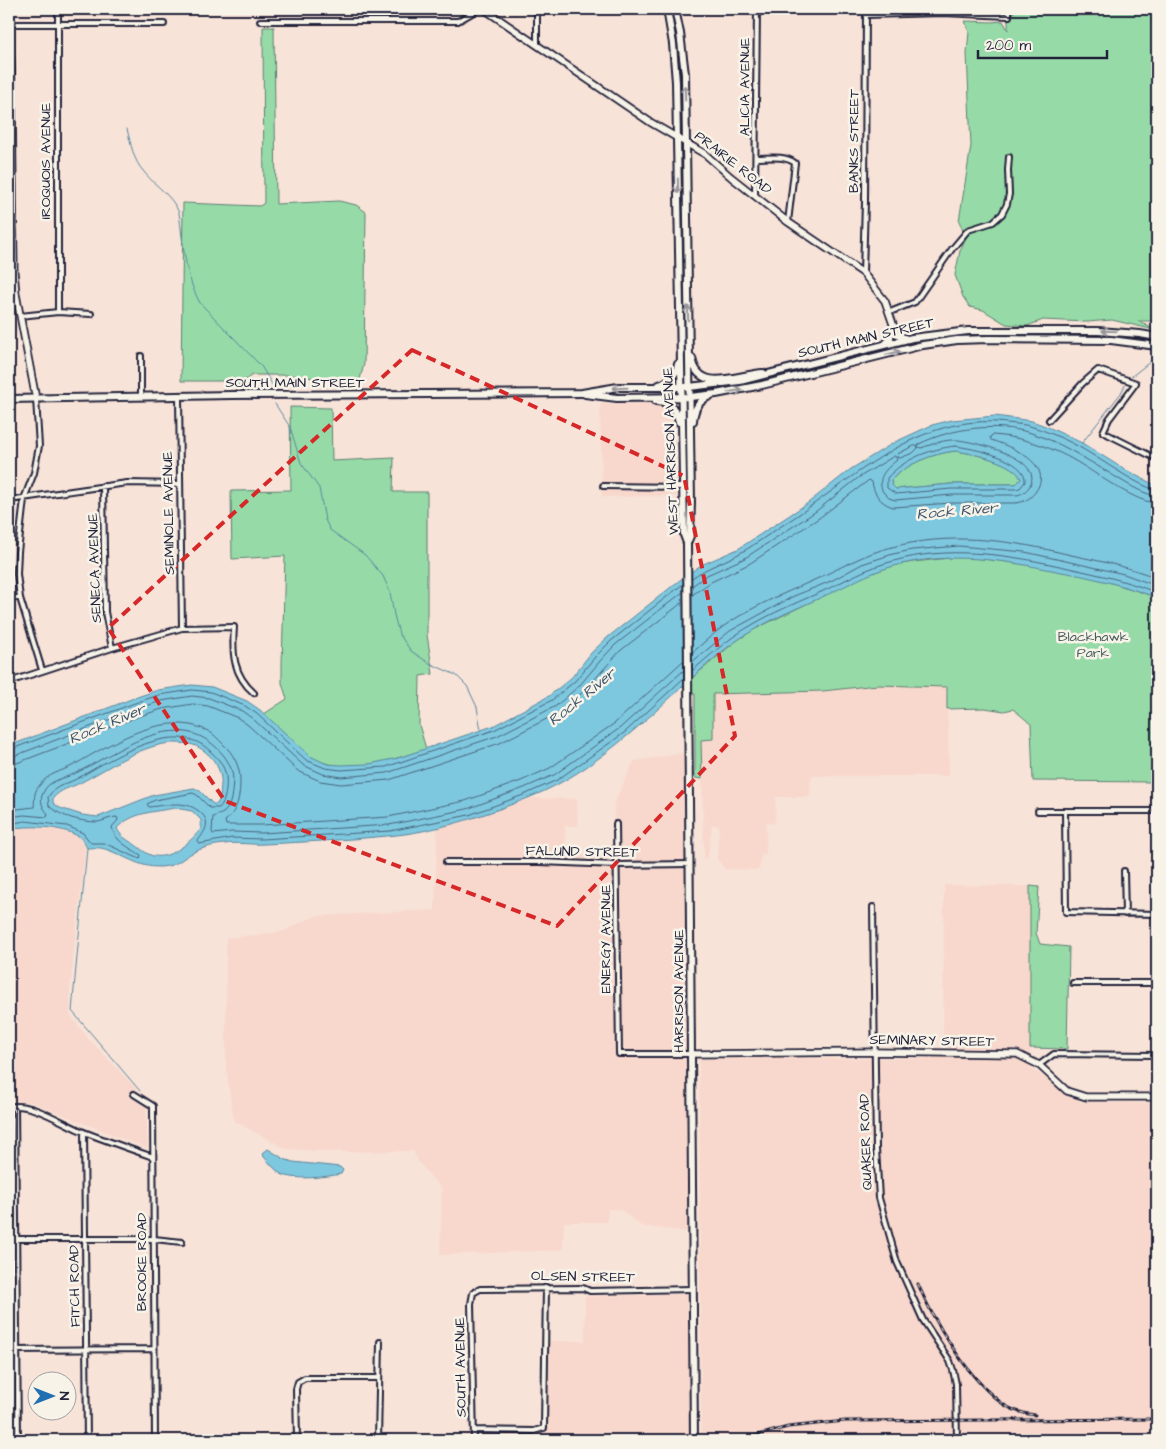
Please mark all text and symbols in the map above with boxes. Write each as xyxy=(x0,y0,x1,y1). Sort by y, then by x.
scale bar xyxy=(978,28,1107,60)
text: 200 m xyxy=(986,35,1032,56)
street label: ALICIA AVENUE xyxy=(735,37,755,136)
one-way arrow xyxy=(680,86,690,102)
street label: BANKS STREET xyxy=(844,89,864,193)
street label: IROQUOIS AVENUE xyxy=(36,102,56,219)
street label: PRAIRIE ROAD xyxy=(690,126,776,200)
one-way arrow xyxy=(673,178,683,194)
one-way arrow xyxy=(684,305,693,321)
street label: SOUTH MAIN STREET xyxy=(796,313,936,363)
one-way arrow xyxy=(1101,327,1117,336)
one-way arrow xyxy=(884,348,900,357)
street label: WEST HARRISON AVENUE xyxy=(658,366,684,535)
street label: SOUTH MAIN STREET xyxy=(225,373,365,393)
one-way arrow xyxy=(613,383,629,392)
one-way arrow xyxy=(726,386,742,396)
street label: SEMINOLE AVENUE xyxy=(158,450,180,575)
water label: Rock River xyxy=(916,497,1000,525)
street label: SENECA AVENUE xyxy=(83,512,107,623)
park label: Blackhawk Park xyxy=(1058,627,1129,663)
water label: Rock River xyxy=(544,662,621,731)
water label: Rock River xyxy=(66,698,150,749)
street label: FALUND STREET xyxy=(525,841,639,863)
street label: ENERGY AVENUE xyxy=(596,884,616,994)
street label: HARRISON AVENUE xyxy=(669,929,689,1053)
street label: SEMINARY STREET xyxy=(869,1030,995,1052)
street label: QUAKER ROAD xyxy=(854,1093,878,1191)
street label: BROOKE ROAD xyxy=(132,1213,152,1311)
street label: FITCH ROAD xyxy=(64,1245,86,1327)
street label: OLSEN STREET xyxy=(531,1266,635,1288)
street label: SOUTH AVENUE xyxy=(450,1316,472,1417)
north arrow xyxy=(28,1372,78,1422)
text: N xyxy=(54,1392,74,1401)

